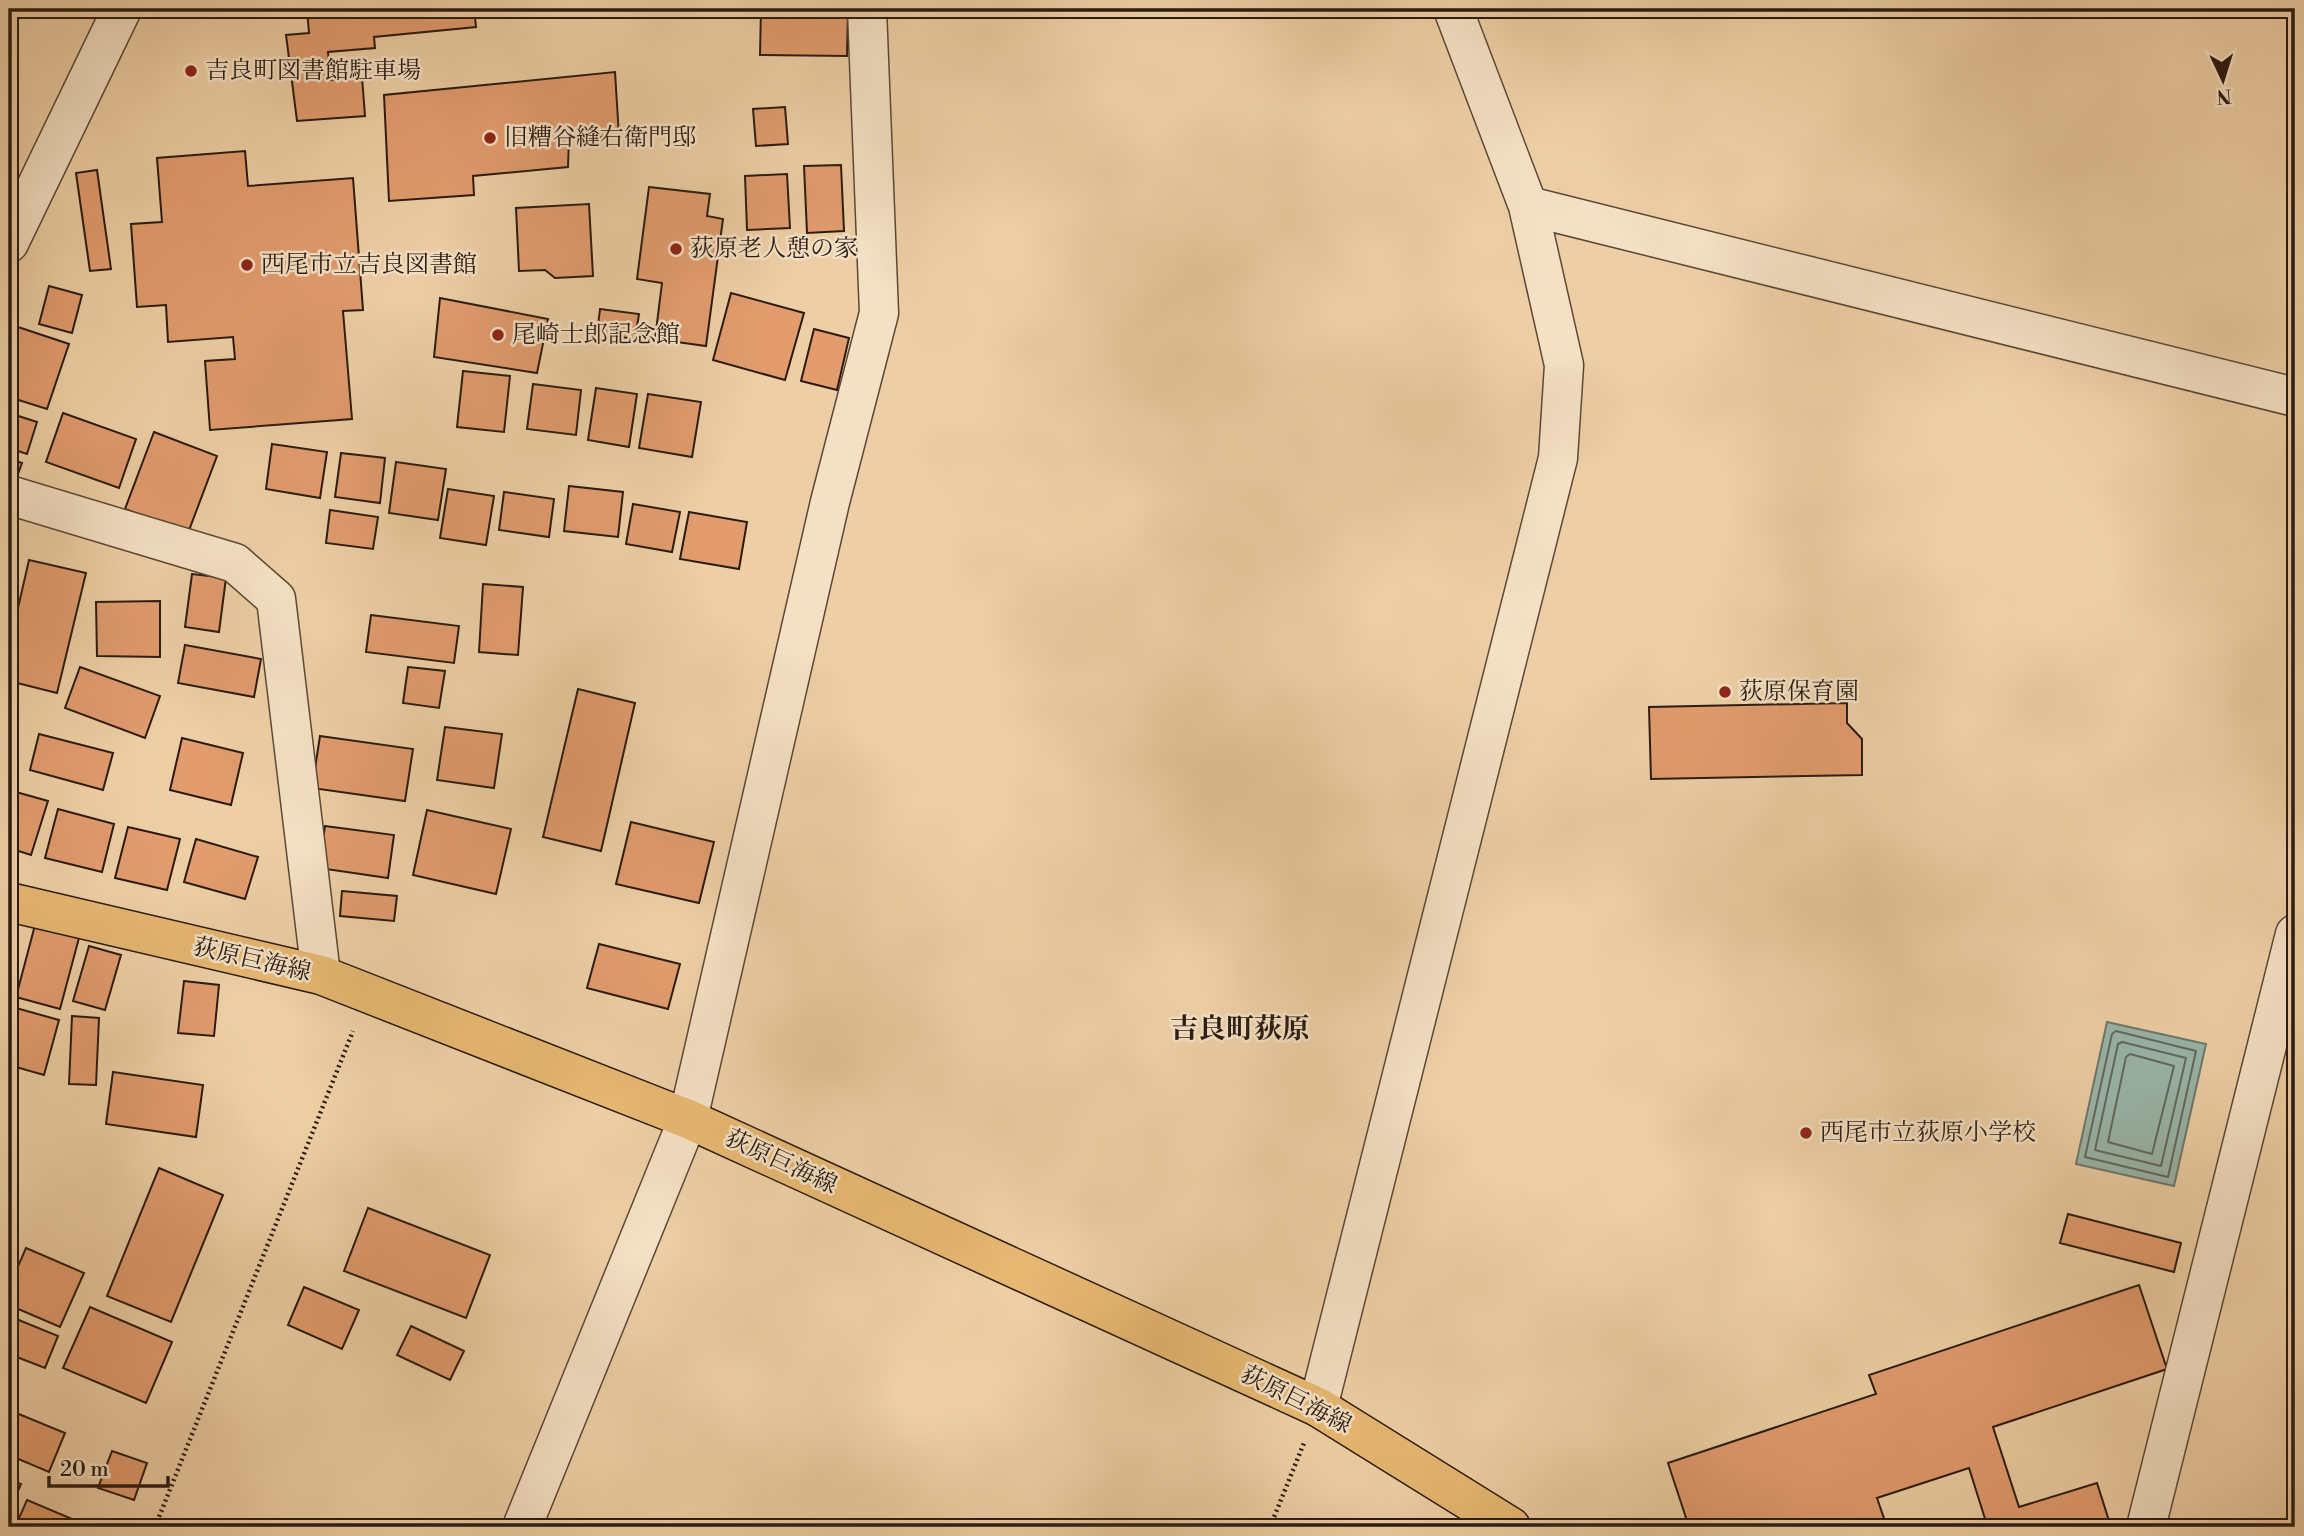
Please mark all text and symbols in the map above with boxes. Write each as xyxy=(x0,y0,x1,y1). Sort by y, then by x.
north arrow xyxy=(2188,46,2258,116)
place label: 吉良町図書館駐車場 xyxy=(205,56,421,86)
marker: 吉良町図書館駐車場 xyxy=(183,63,199,79)
text: N xyxy=(2216,83,2232,108)
place label: 旧糟谷縫右衛門邸 xyxy=(504,123,696,153)
marker: 旧糟谷縫右衛門邸 xyxy=(482,130,498,146)
place label: 荻原老人憩の家 xyxy=(690,234,858,264)
marker: 荻原老人憩の家 xyxy=(668,241,684,257)
place label: 西尾市立吉良図書館 xyxy=(261,250,477,280)
marker: 西尾市立吉良図書館 xyxy=(239,257,255,273)
place label: 尾崎士郎記念館 xyxy=(512,320,680,350)
marker: 尾崎士郎記念館 xyxy=(490,327,506,343)
place label: 荻原保育園 xyxy=(1739,677,1859,707)
marker: 荻原保育園 xyxy=(1717,684,1733,700)
street label: 荻原巨海線 xyxy=(190,932,314,988)
district label: 吉良町荻原 xyxy=(1170,1012,1310,1047)
place label: 西尾市立荻原小学校 xyxy=(1820,1118,2036,1148)
street label: 荻原巨海線 xyxy=(720,1123,842,1201)
marker: 西尾市立荻原小学校 xyxy=(1798,1125,1814,1141)
street label: 荻原巨海線 xyxy=(1236,1359,1356,1441)
scale bar xyxy=(49,1445,168,1489)
text: 20 m xyxy=(60,1457,109,1483)

